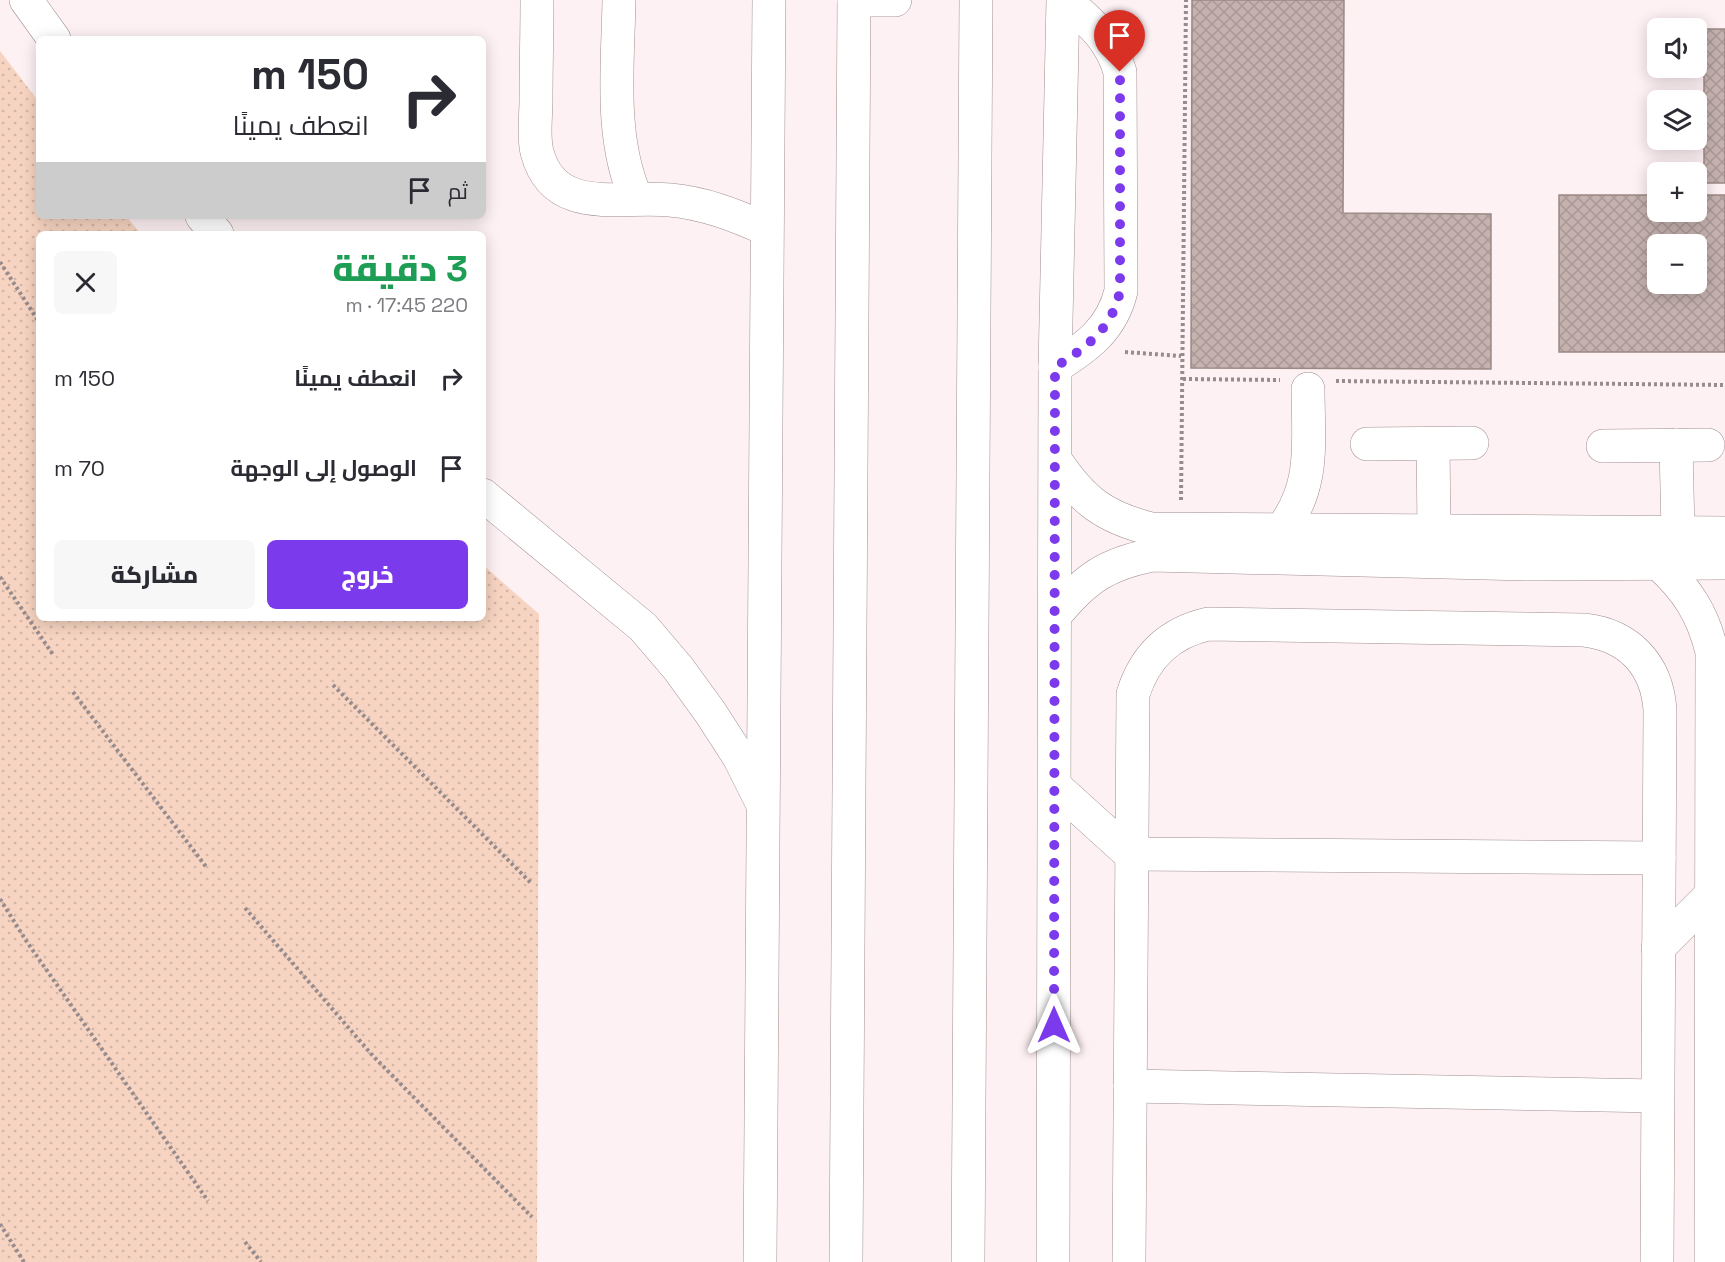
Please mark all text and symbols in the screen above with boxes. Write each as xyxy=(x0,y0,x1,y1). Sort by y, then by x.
pin xyxy=(1094,10,1145,72)
map controls xyxy=(1647,18,1707,294)
button: sound xyxy=(1647,18,1707,78)
icon: arrive xyxy=(1103,19,1136,52)
text: 150 m xyxy=(251,48,369,101)
icon: right xyxy=(390,60,468,138)
button: layers xyxy=(1647,90,1707,150)
text: انعطف يمينًا xyxy=(232,108,369,143)
button: + xyxy=(1647,162,1707,222)
icon: arrive xyxy=(403,174,436,207)
text: ثم xyxy=(448,177,468,205)
button: − xyxy=(1647,234,1707,294)
text: 3 دقيقة xyxy=(332,246,468,292)
button: close xyxy=(54,251,117,314)
text: 220 m · 17:45 xyxy=(346,292,468,318)
icon: right xyxy=(435,362,468,395)
text: 150 m xyxy=(54,364,115,392)
text: انعطف يمينًا xyxy=(294,364,417,392)
icon: arrive xyxy=(435,452,468,485)
text: 70 m xyxy=(54,454,105,482)
text: الوصول إلى الوجهة xyxy=(231,454,417,482)
button: مشاركة xyxy=(54,540,255,609)
button: خروج xyxy=(267,540,468,609)
position arrow xyxy=(1022,993,1086,1057)

